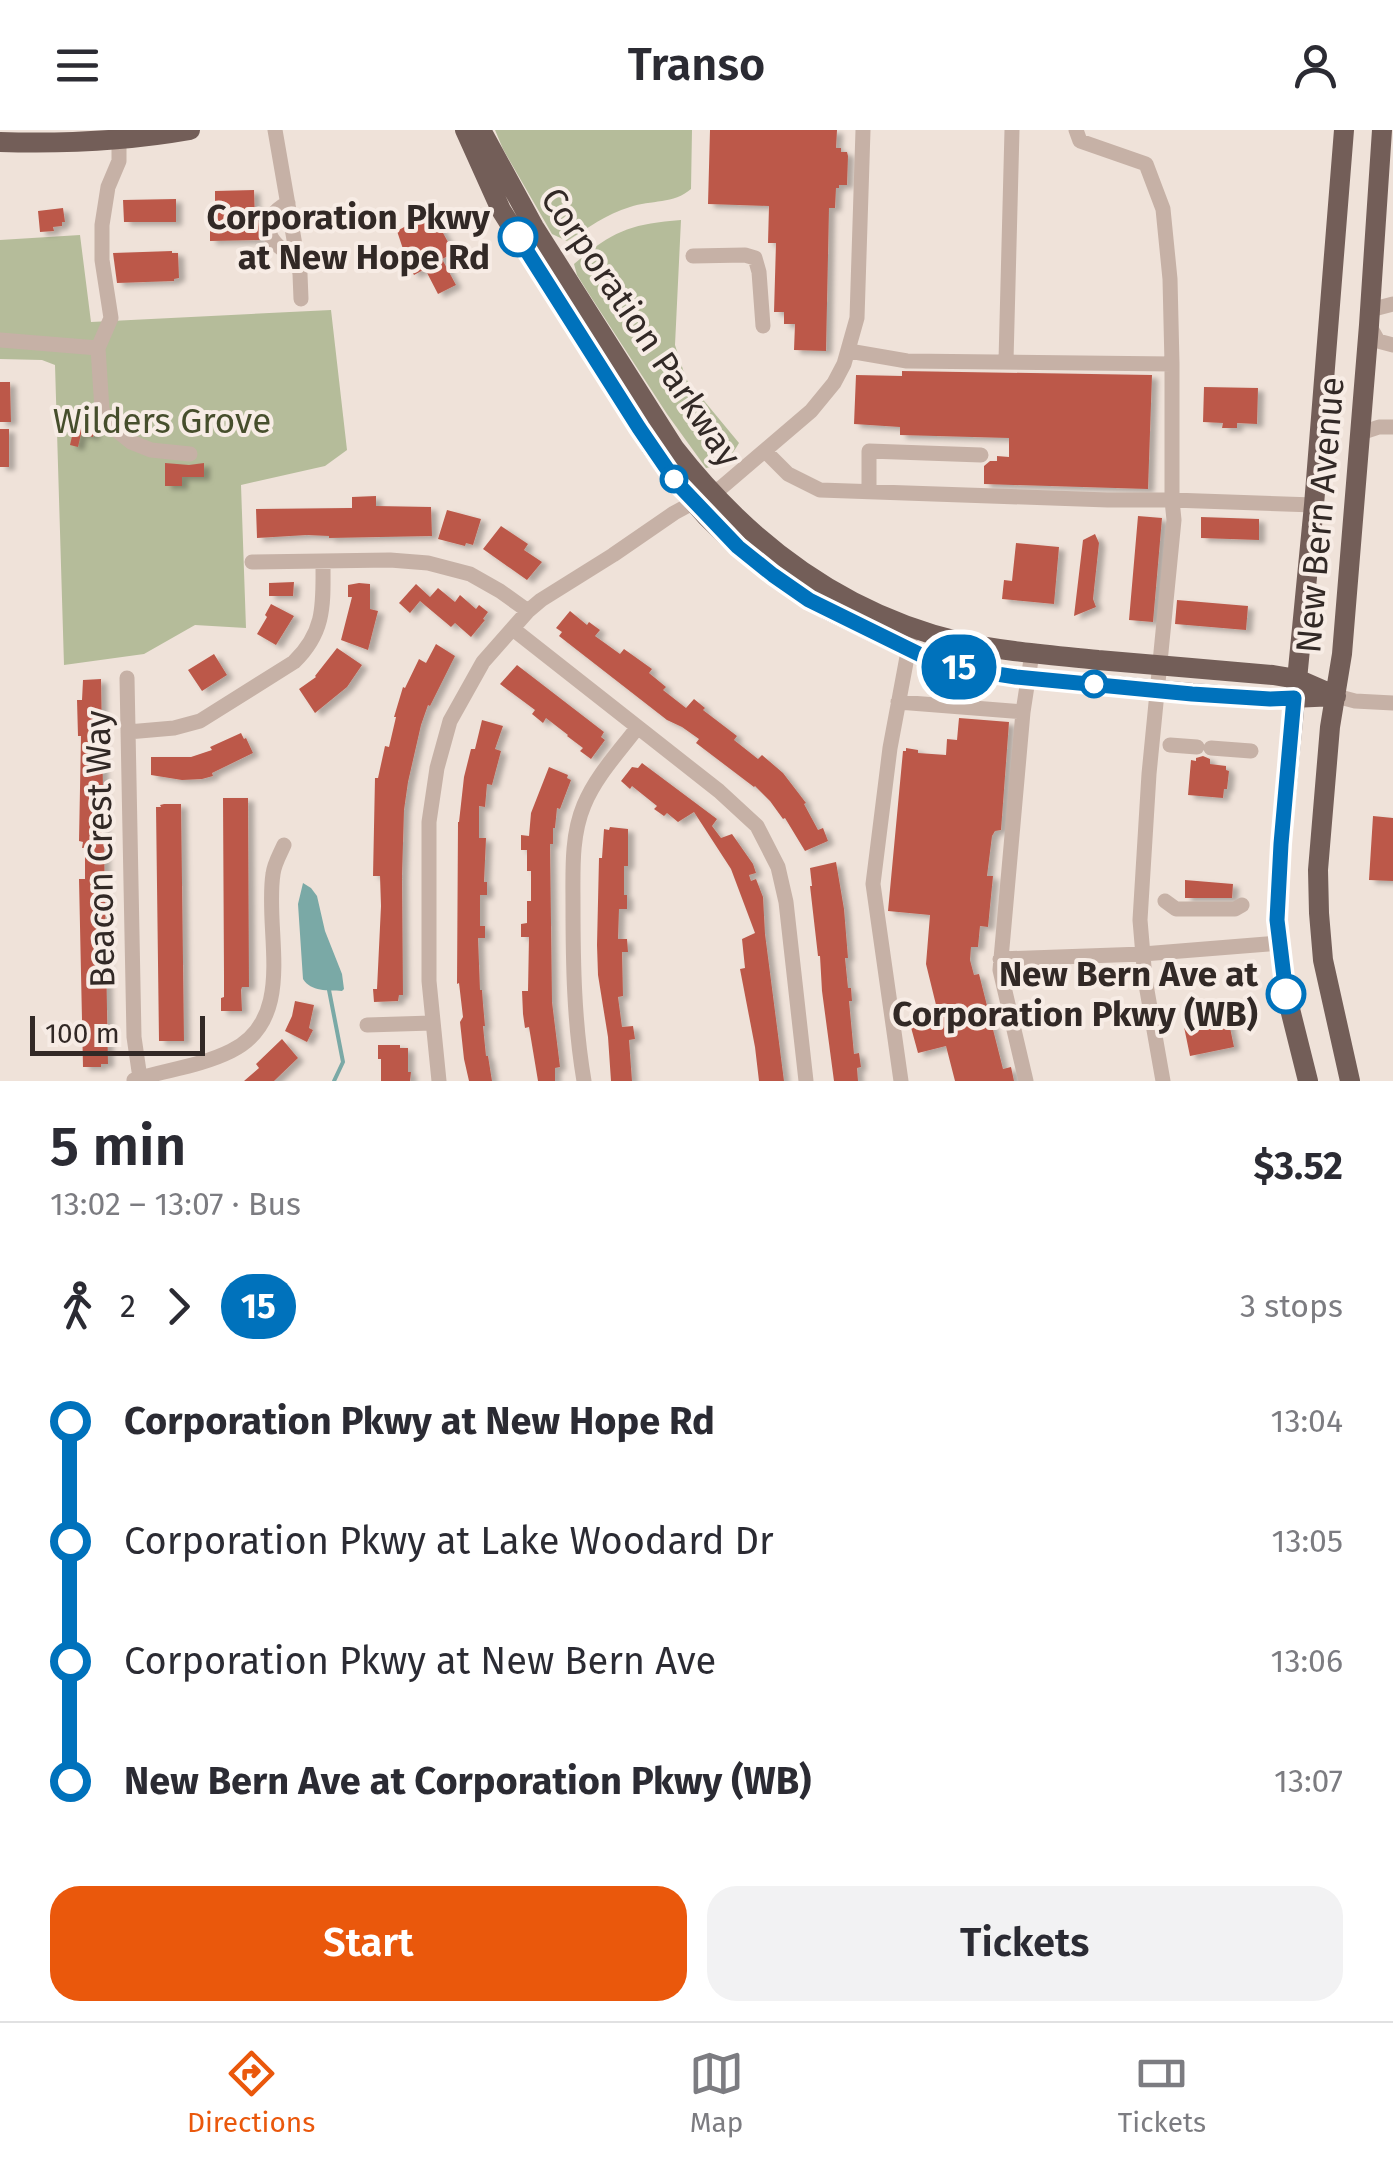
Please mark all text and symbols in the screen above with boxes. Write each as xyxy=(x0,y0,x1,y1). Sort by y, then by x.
icon: menu xyxy=(50,38,105,93)
text: Transo xyxy=(628,38,765,92)
icon: person xyxy=(1288,38,1343,93)
street label: Corporation Parkway xyxy=(532,180,750,474)
place label: Corporation Pkwy at New Hope Rd xyxy=(206,196,491,278)
marker: Corporation Pkwy at New Hope Rd xyxy=(499,218,537,256)
street label: New Bern Avenue xyxy=(1287,375,1353,655)
park label: Wilders Grove xyxy=(53,400,271,442)
unlabelled marker xyxy=(661,466,687,492)
line badge: 15 xyxy=(914,634,1004,700)
text: 15 xyxy=(941,646,977,688)
unlabelled marker xyxy=(1081,671,1107,697)
street label: Beacon Crest Way xyxy=(77,710,123,988)
place label: New Bern Ave at Corporation Pkwy (WB) xyxy=(892,953,1258,1035)
marker: New Bern Ave at Corporation Pkwy (WB) xyxy=(1267,975,1305,1013)
scale bar xyxy=(30,1011,205,1056)
text: 100 m xyxy=(45,1017,120,1050)
text: 5 min xyxy=(50,1114,186,1180)
text: $3.52 xyxy=(1253,1143,1343,1189)
text: 13:02 – 13:07 · Bus xyxy=(50,1185,301,1223)
icon: walk xyxy=(50,1279,105,1334)
icon: forward xyxy=(151,1279,206,1334)
text: 15 xyxy=(241,1285,276,1327)
text: 2 xyxy=(120,1287,136,1325)
text: 3 stops xyxy=(1240,1287,1343,1325)
text: Corporation Pkwy at New Hope Rd xyxy=(124,1398,715,1444)
text: 13:04 xyxy=(1271,1402,1343,1440)
text: Corporation Pkwy at Lake Woodard Dr xyxy=(124,1518,774,1564)
text: 13:05 xyxy=(1272,1522,1343,1560)
text: Corporation Pkwy at New Bern Ave xyxy=(124,1638,716,1684)
text: 13:06 xyxy=(1271,1642,1343,1680)
text: New Bern Ave at Corporation Pkwy (WB) xyxy=(124,1758,811,1804)
text: 13:07 xyxy=(1274,1762,1343,1800)
button: Start xyxy=(50,1886,687,2001)
button: Tickets xyxy=(707,1886,1343,2001)
tab: Directions xyxy=(187,2046,315,2139)
tab: Map xyxy=(689,2046,744,2139)
tab: Tickets xyxy=(1118,2046,1206,2139)

